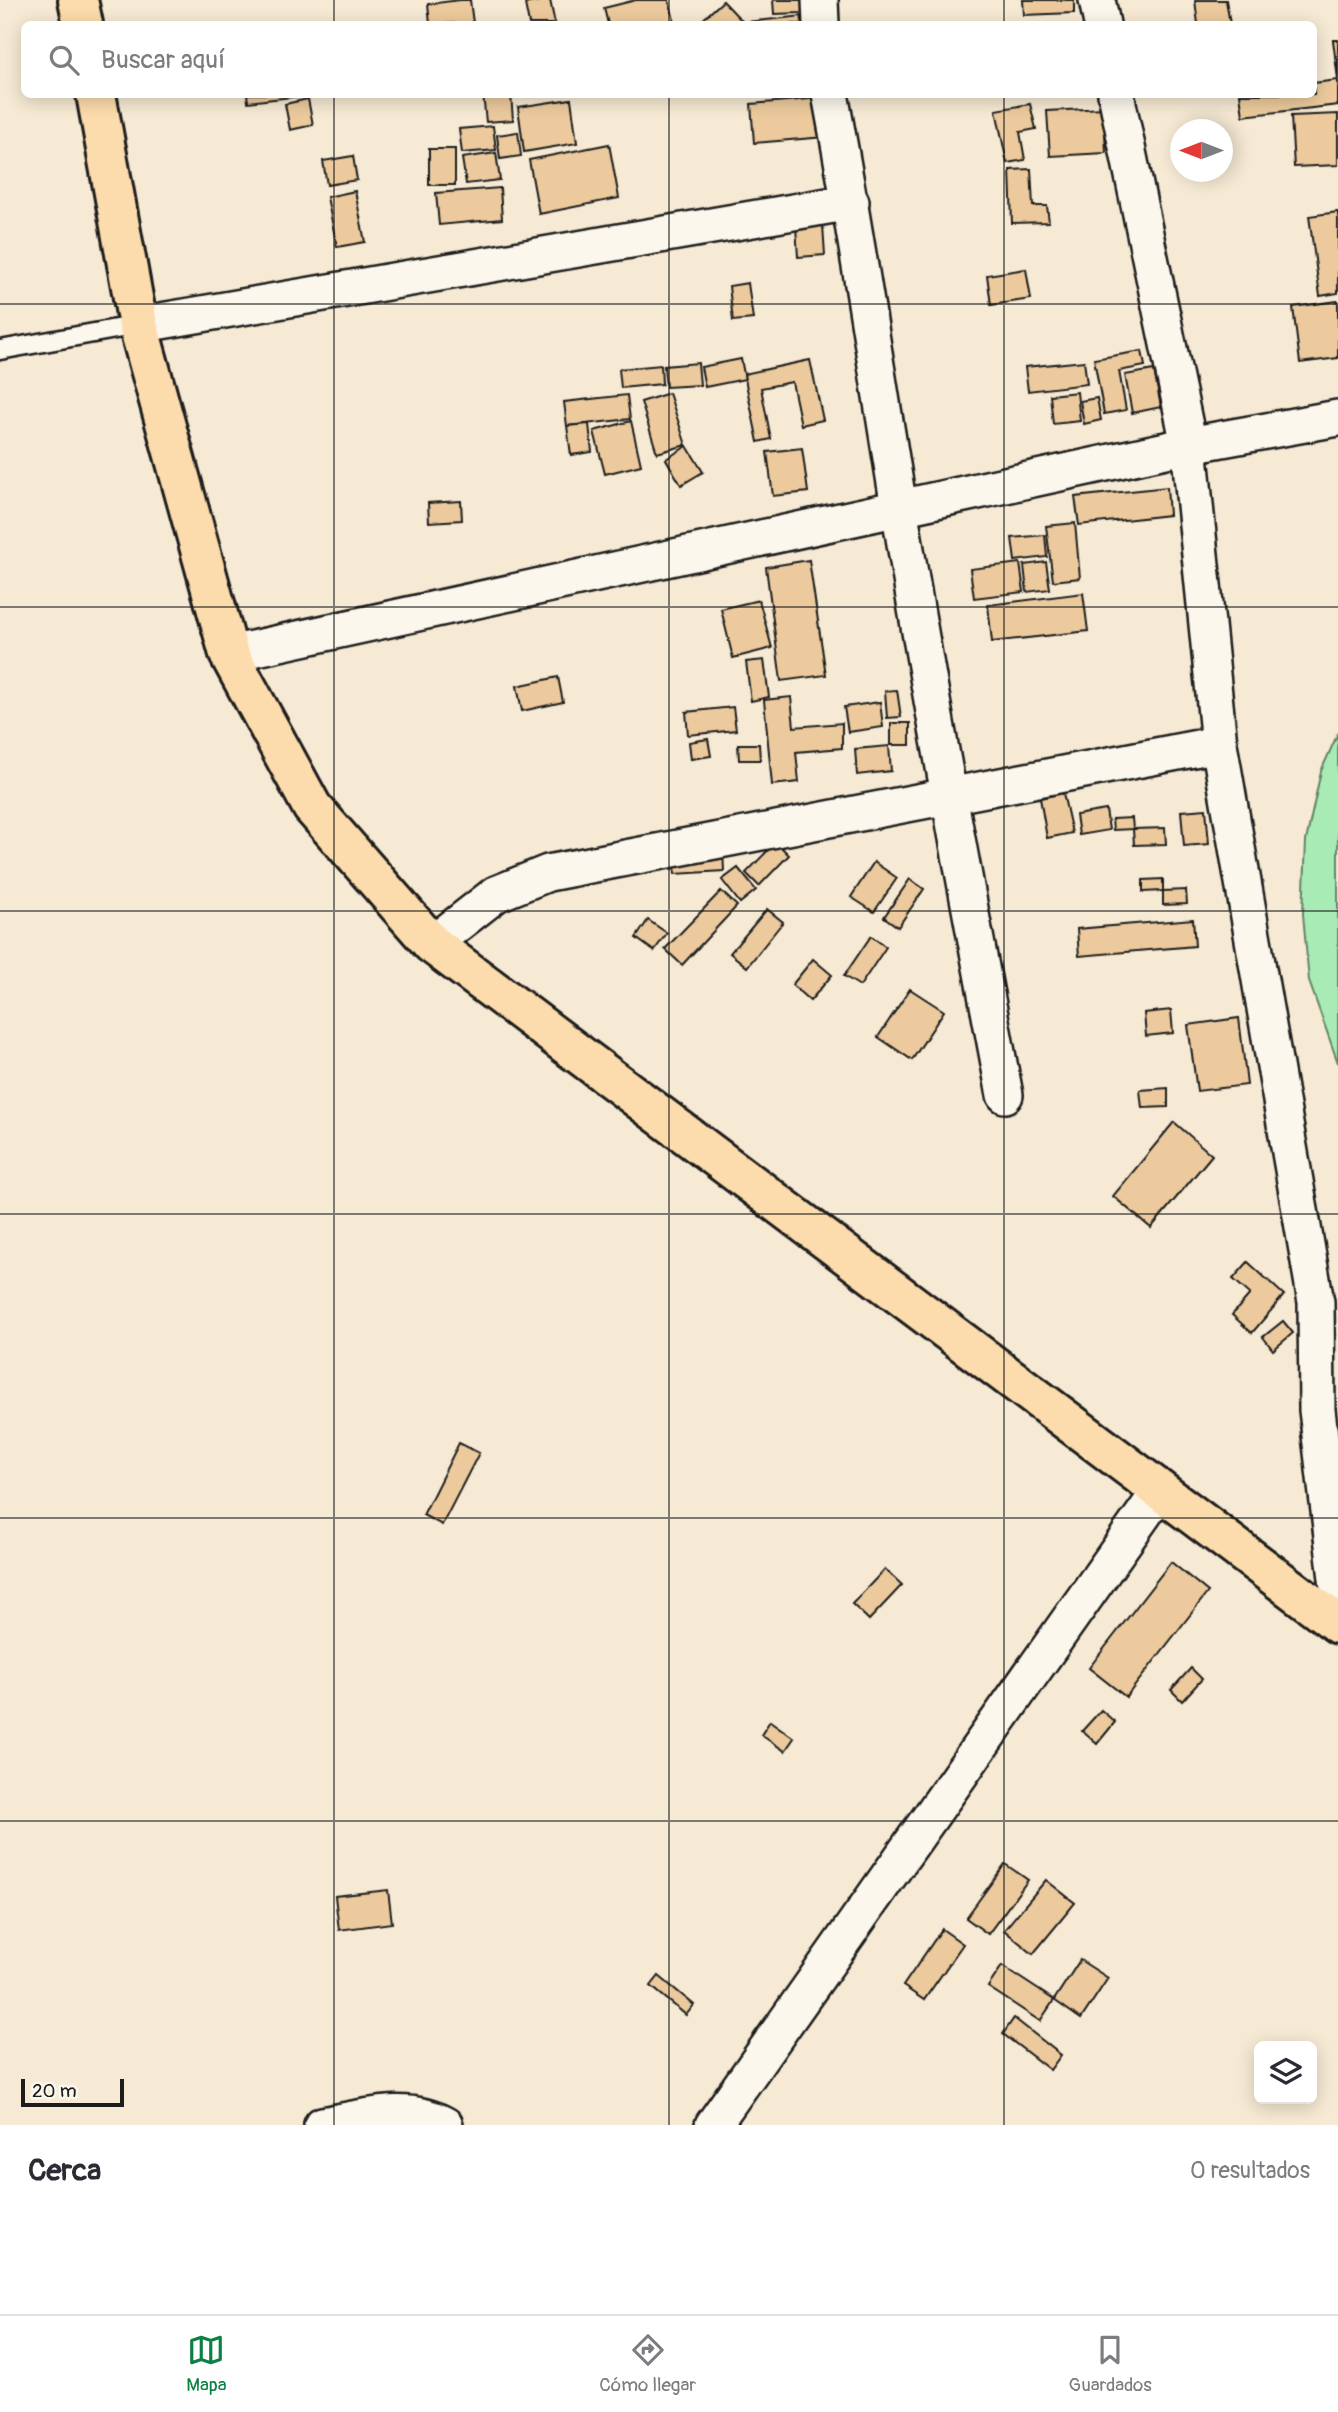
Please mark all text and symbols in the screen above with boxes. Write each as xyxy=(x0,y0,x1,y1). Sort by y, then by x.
search box xyxy=(21,21,1317,98)
icon: search xyxy=(45,41,83,79)
text: Buscar aquí xyxy=(101,44,225,76)
north arrow xyxy=(1170,119,1233,182)
map controls xyxy=(1254,2041,1317,2104)
button: layers xyxy=(1254,2041,1317,2104)
scale bar xyxy=(21,2076,124,2108)
text: 20 m xyxy=(32,2079,77,2103)
text: Cerca xyxy=(28,2152,101,2189)
text: 0 resultados xyxy=(1190,2156,1310,2185)
tab: Mapa xyxy=(186,2331,227,2397)
tab: Cómo llegar xyxy=(599,2331,696,2397)
tab: Guardados xyxy=(1069,2331,1152,2397)

